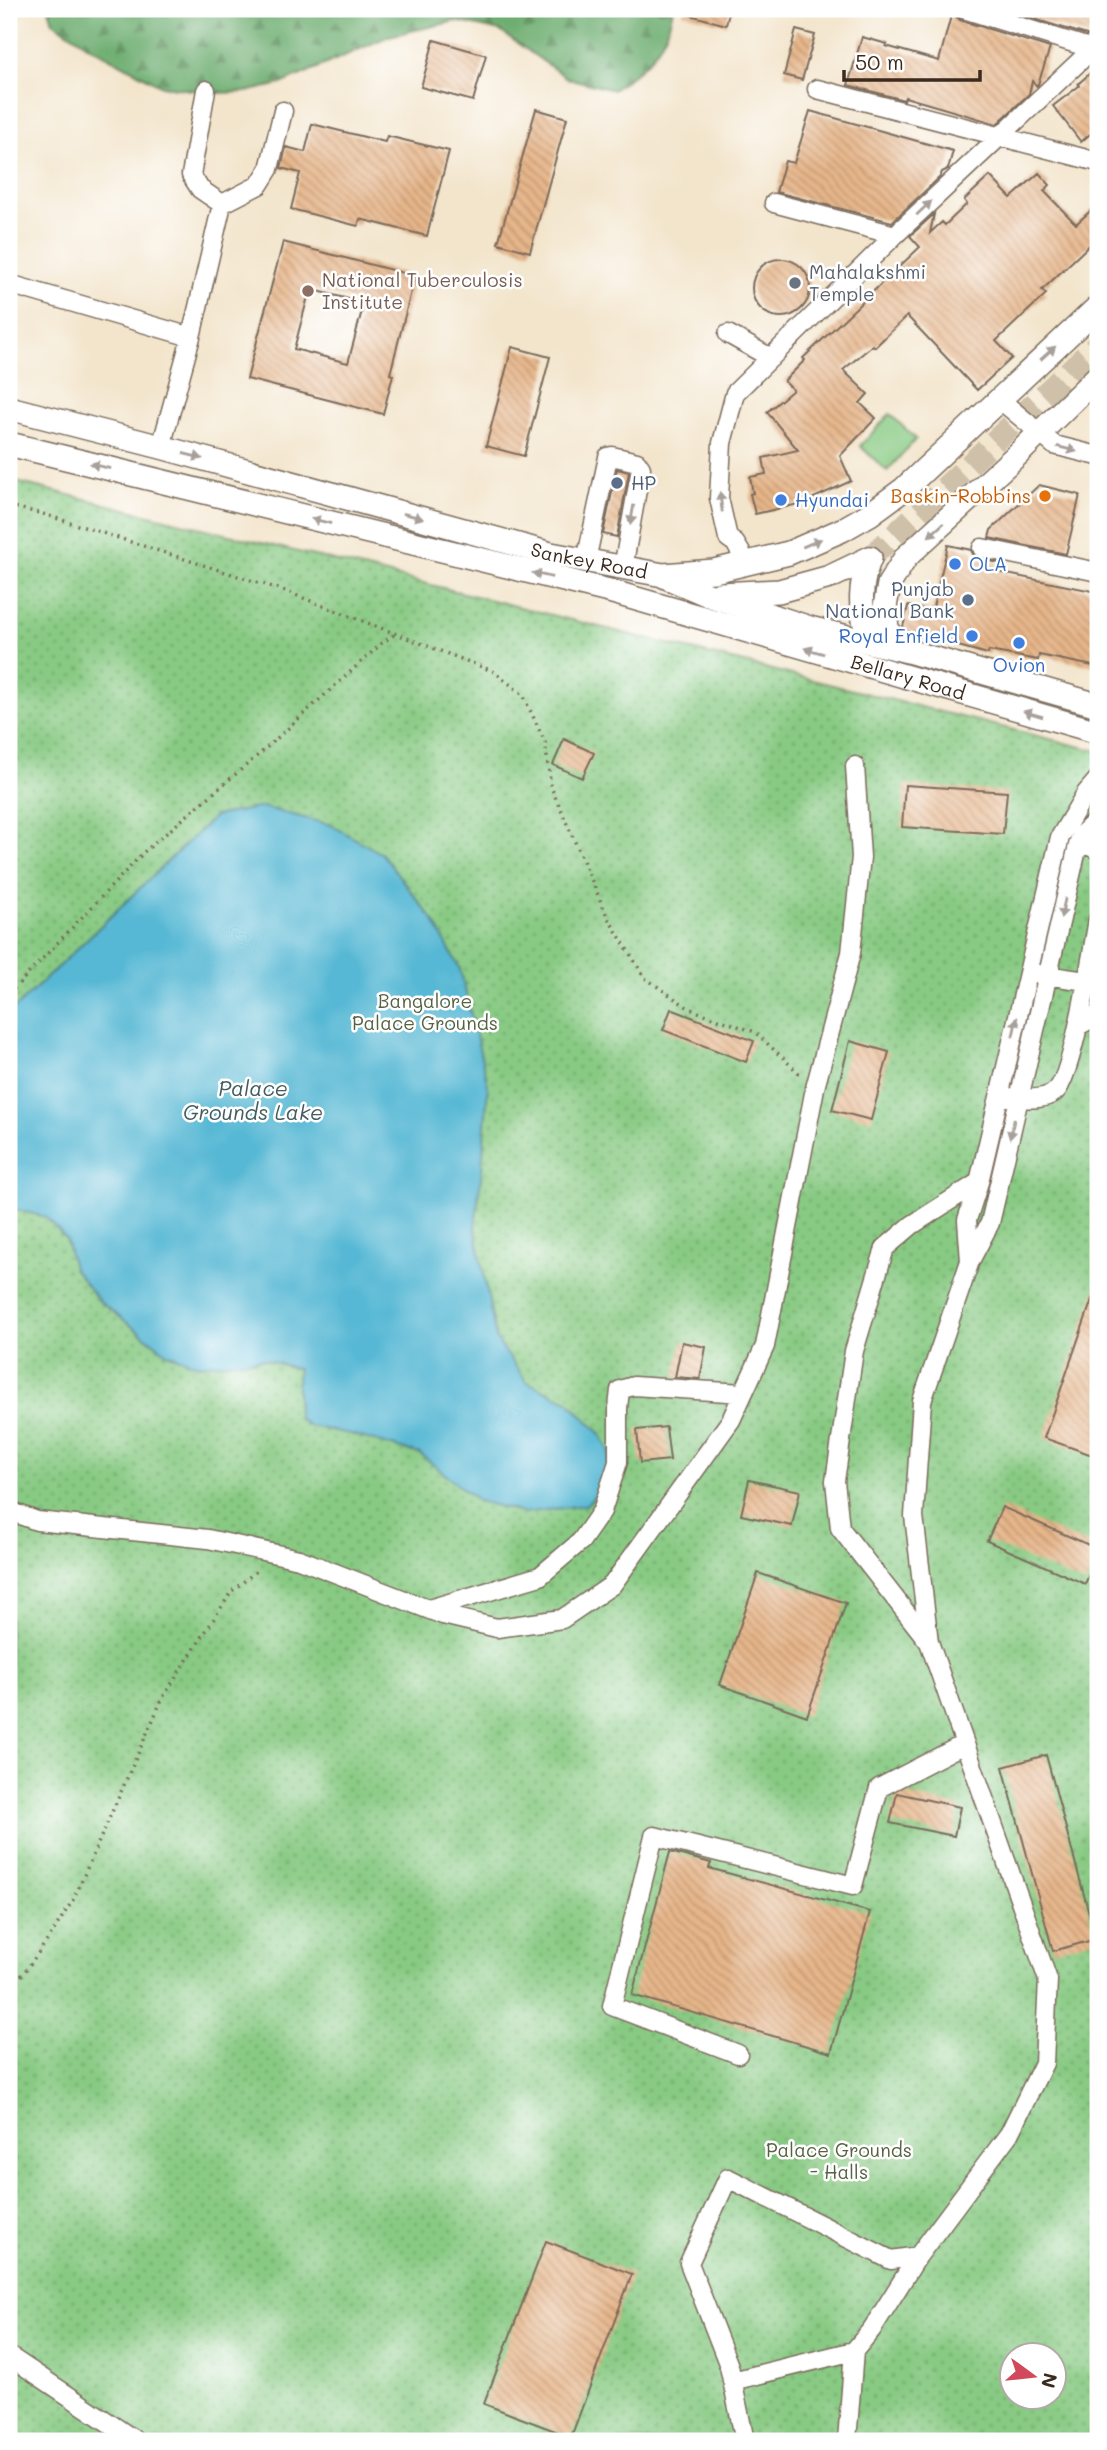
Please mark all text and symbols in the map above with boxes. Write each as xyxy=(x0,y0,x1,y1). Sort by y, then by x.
scale bar xyxy=(844,38,981,82)
text: 50 m xyxy=(855,48,904,75)
one-way arrow xyxy=(915,201,932,217)
place label: Mahalakshmi Temple xyxy=(809,259,926,306)
place label: National Tuberculosis Institute xyxy=(322,267,523,314)
marker: Mahalakshmi Temple xyxy=(787,275,803,291)
marker: National Tuberculosis Institute xyxy=(300,283,316,299)
one-way arrow xyxy=(1039,345,1057,361)
one-way arrow xyxy=(1057,444,1078,454)
one-way arrow xyxy=(183,451,204,461)
one-way arrow xyxy=(89,461,111,472)
place label: HP xyxy=(631,470,657,495)
marker: HP xyxy=(609,475,625,491)
place label: Baskin-Robbins xyxy=(890,483,1031,508)
place label: Hyundai xyxy=(795,487,869,512)
marker: Baskin-Robbins xyxy=(1037,488,1053,504)
one-way arrow xyxy=(716,491,727,513)
marker: Hyundai xyxy=(773,492,789,508)
one-way arrow xyxy=(626,504,637,526)
one-way arrow xyxy=(402,511,424,522)
one-way arrow xyxy=(310,515,332,526)
one-way arrow xyxy=(927,522,945,538)
street label: Sankey Road xyxy=(528,536,650,584)
one-way arrow xyxy=(801,537,822,548)
place label: OLA xyxy=(969,551,1007,576)
marker: OLA xyxy=(947,556,963,572)
one-way arrow xyxy=(531,569,553,580)
place label: Punjab National Bank xyxy=(825,576,954,623)
marker: Punjab National Bank xyxy=(960,592,976,608)
place label: Royal Enfield xyxy=(839,623,958,648)
marker: Royal Enfield xyxy=(964,628,980,644)
marker: Ovion xyxy=(1011,635,1027,651)
one-way arrow xyxy=(803,646,824,656)
street label: Bellary Road xyxy=(848,648,968,705)
place label: Ovion xyxy=(993,652,1045,677)
one-way arrow xyxy=(1022,708,1043,718)
one-way arrow xyxy=(1058,897,1069,919)
park label: Bangalore Palace Grounds xyxy=(352,988,498,1035)
one-way arrow xyxy=(1010,1016,1021,1038)
water label: Palace Grounds Lake xyxy=(183,1074,323,1125)
one-way arrow xyxy=(1006,1118,1017,1140)
park label: Palace Grounds - Halls xyxy=(766,2137,912,2184)
north arrow xyxy=(998,2342,1068,2412)
text: N xyxy=(1036,2370,1064,2391)

